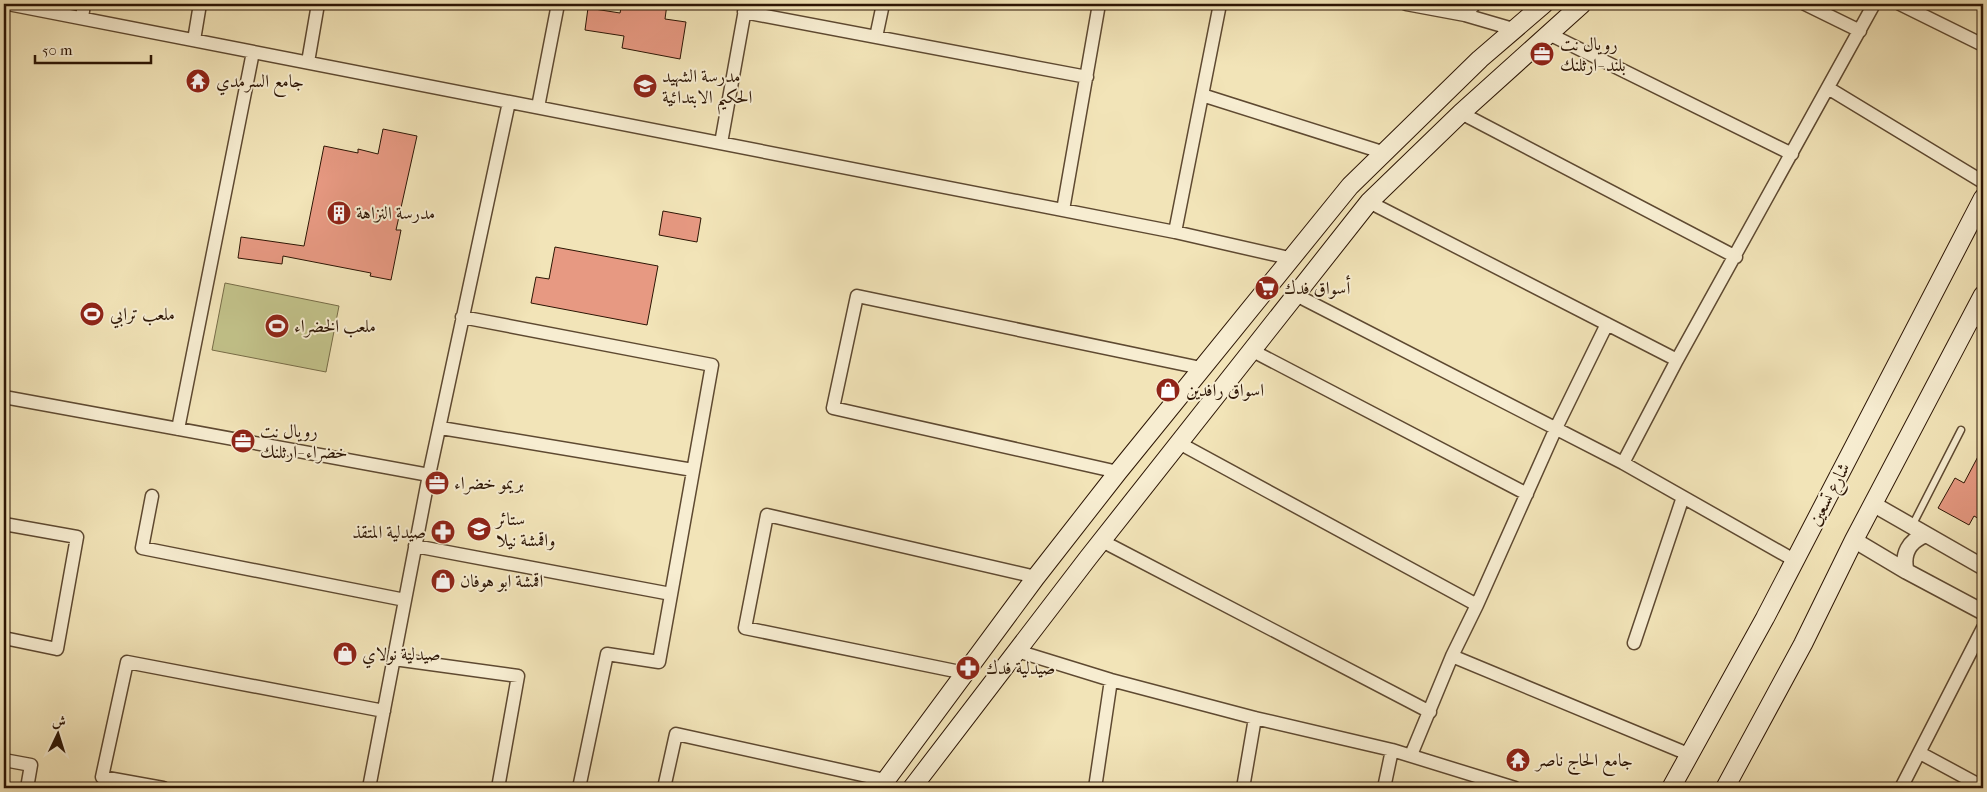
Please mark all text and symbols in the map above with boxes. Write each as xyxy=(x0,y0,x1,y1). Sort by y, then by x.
scale bar xyxy=(35,32,151,64)
place label: رويال نت بلند -ارثلنك xyxy=(1560,34,1626,76)
text: 50 m xyxy=(42,41,73,59)
office icon: رويال نت بلند -ارثلنك xyxy=(1529,41,1555,67)
place label: مدرسة الشهيد الحكيم الابتدائية xyxy=(662,66,752,115)
temple icon: جامع السرمدي xyxy=(185,68,211,94)
place label: جامع السرمدي xyxy=(216,71,304,97)
school or university icon: مدرسة الشهيد الحكيم الابتدائية xyxy=(632,73,658,99)
building icon: مدرسة النزاهة xyxy=(326,200,352,226)
place label: مدرسة النزاهة xyxy=(356,203,435,224)
supermarket icon: أسواق فدك xyxy=(1254,275,1280,301)
place label: أسواق فدك xyxy=(1284,275,1351,299)
sports icon: ملعب ترابي xyxy=(79,301,105,327)
place label: ملعب ترابي xyxy=(110,304,175,329)
sports icon: ملعب الخضراء xyxy=(264,313,290,339)
place label: ملعب الخضراء xyxy=(294,316,376,338)
shop icon: اسواق رافدين xyxy=(1155,377,1181,403)
place label: اسواق رافدين xyxy=(1186,380,1264,401)
place label: رويال نت خضراء -ارثلنك xyxy=(260,421,347,464)
office icon: رويال نت خضراء -ارثلنك xyxy=(230,428,256,454)
street label: شارع تسعين xyxy=(1804,459,1858,531)
office icon: بريمو خضراء xyxy=(424,470,450,496)
place label: بريمو خضراء xyxy=(454,473,524,495)
place label: ستائر واقمشة نيلا xyxy=(494,509,555,551)
school or university icon: ستائر واقمشة نيلا xyxy=(466,516,492,542)
pharmacy icon: صيدلية المتقذ xyxy=(430,519,456,545)
place label: صيدلية المتقذ xyxy=(352,522,426,543)
shop icon: اقمشة ابو هوفان xyxy=(430,568,456,594)
place label: اقمشة ابو هوفان xyxy=(460,571,543,592)
shop icon: صيدلية نولاي xyxy=(332,641,358,667)
place label: صيدلية نولاي xyxy=(362,644,441,669)
pharmacy icon: صيدلية فدك xyxy=(955,655,981,681)
place label: صيدلية فدك xyxy=(986,658,1055,679)
north arrow xyxy=(32,710,82,760)
text: ش xyxy=(51,713,67,731)
temple icon: جامع الحاج ناصر xyxy=(1505,747,1531,773)
place label: جامع الحاج ناصر xyxy=(1534,750,1633,776)

